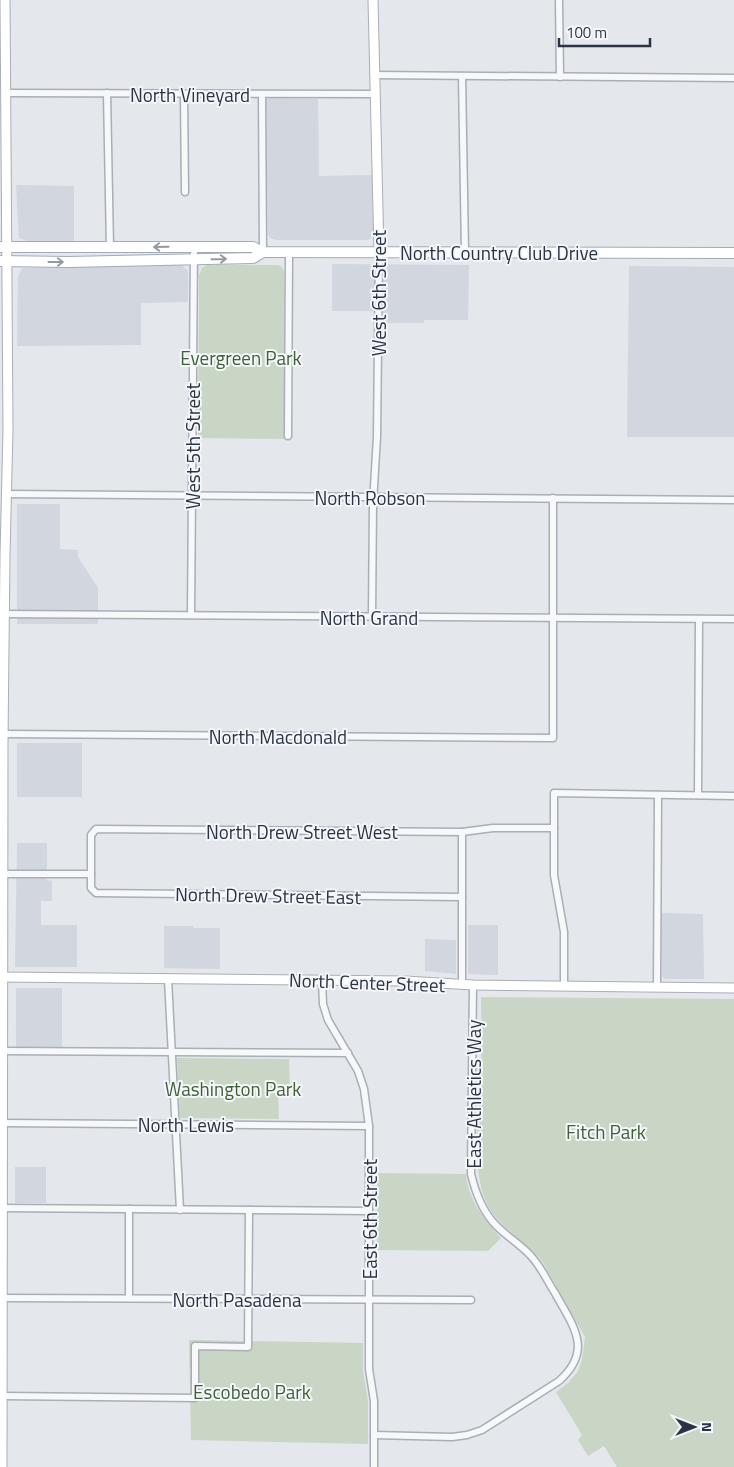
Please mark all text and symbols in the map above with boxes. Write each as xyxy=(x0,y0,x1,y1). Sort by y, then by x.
scale bar xyxy=(559,15,650,47)
text: 100 m xyxy=(566,21,607,44)
street label: North Vineyard xyxy=(130,80,250,109)
street label: West 6th Street xyxy=(364,229,393,356)
street label: North Country Club Drive xyxy=(400,238,598,267)
one-way arrow xyxy=(153,242,169,252)
one-way arrow xyxy=(210,254,227,264)
one-way arrow xyxy=(48,257,64,267)
park label: Evergreen Park xyxy=(180,343,302,372)
street label: West 5th Street xyxy=(178,382,207,509)
street label: North Robson xyxy=(314,483,426,512)
street label: North Grand xyxy=(320,603,418,632)
street label: North Macdonald xyxy=(209,722,347,751)
street label: North Drew Street West xyxy=(206,817,398,846)
street label: North Drew Street East xyxy=(175,879,362,911)
street label: North Center Street xyxy=(288,965,446,999)
street label: East Athletics Way xyxy=(459,1020,488,1168)
park label: Washington Park xyxy=(165,1074,301,1103)
street label: North Lewis xyxy=(138,1110,234,1139)
park label: Fitch Park xyxy=(566,1117,646,1146)
street label: East 6th Street xyxy=(355,1158,384,1279)
street label: North Pasadena xyxy=(173,1285,302,1314)
park label: Escobedo Park xyxy=(193,1377,311,1406)
north arrow xyxy=(669,1402,719,1452)
text: N xyxy=(697,1422,718,1432)

